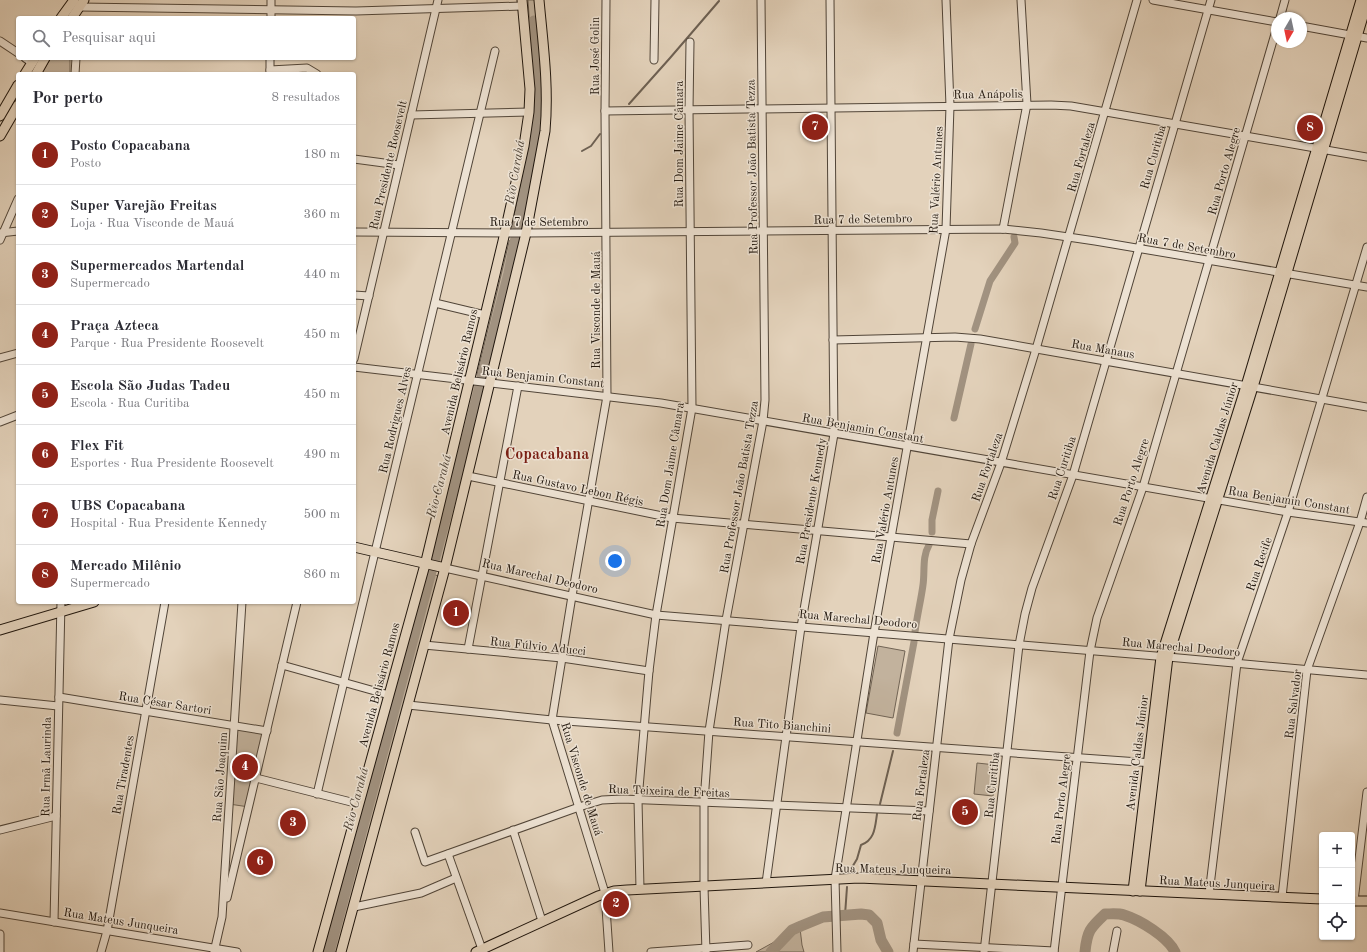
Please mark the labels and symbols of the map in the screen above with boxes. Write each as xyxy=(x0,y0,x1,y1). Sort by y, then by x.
north arrow xyxy=(1271,12,1307,48)
street label: Rua José Golin xyxy=(590,16,602,95)
street label: Rua Professor João Batista Tezza xyxy=(745,79,761,255)
street label: Rua Dom Jaime Câmara xyxy=(674,81,686,207)
street label: Rua Anápolis xyxy=(953,88,1023,102)
street label: Rua Presidente Roosevelt xyxy=(368,99,410,231)
pin: 7 xyxy=(802,112,828,142)
pin: 8 xyxy=(1297,113,1323,143)
street label: Rua Fortaleza xyxy=(1066,121,1098,194)
street label: Rua Curitiba xyxy=(1139,124,1169,191)
street label: Rua Porto Alegre xyxy=(1207,125,1243,217)
street label: Rua Valério Antunes xyxy=(928,126,946,234)
water label: Rio Carahá xyxy=(503,139,528,206)
street label: Rua 7 de Setembro xyxy=(813,213,913,227)
street label: Rua 7 de Setembro xyxy=(490,217,589,229)
street label: Rua 7 de Setembro xyxy=(1137,232,1237,261)
street label: Rua Visconde de Mauá xyxy=(591,251,603,369)
street label: Avenida Belisário Ramos xyxy=(440,308,480,436)
street label: Rua Manaus xyxy=(1070,338,1136,361)
street label: Rua Rodrigues Alves xyxy=(378,366,414,475)
street label: Rua Benjamin Constant xyxy=(481,366,605,390)
street label: Avenida Caldas Júnior xyxy=(1195,381,1241,496)
street label: Rua Professor João Batista Tezza xyxy=(719,400,761,575)
street label: Rua Dom Jaime Câmara xyxy=(655,402,687,529)
street label: Rua Benjamin Constant xyxy=(801,412,925,446)
street label: Rua Fortaleza xyxy=(970,431,1005,504)
street label: Rua Curitiba xyxy=(1047,435,1079,502)
street label: Rua Presidente Kennedy xyxy=(795,436,829,565)
street label: Rua Porto Alegre xyxy=(1112,437,1152,527)
district label: Copacabana xyxy=(505,447,589,463)
water label: Rio Carahá xyxy=(424,453,454,521)
street label: Rua Valério Antunes xyxy=(871,456,901,565)
street label: Rua Gustavo Lebon Régis xyxy=(511,469,645,509)
street label: Rua Benjamin Constant xyxy=(1227,485,1351,517)
street label: Rua Recife xyxy=(1245,535,1275,593)
your location xyxy=(605,551,625,571)
street label: Rua Marechal Deodoro xyxy=(480,558,599,596)
pin: 1 xyxy=(443,598,469,628)
street label: Rua Marechal Deodoro xyxy=(798,609,918,631)
street label: Avenida Belisário Ramos xyxy=(357,621,402,749)
street label: Rua Fúlvio Aducci xyxy=(489,636,587,658)
street label: Rua Marechal Deodoro xyxy=(1121,637,1241,659)
street label: Rua Salvador xyxy=(1284,669,1304,740)
street label: Rua César Sartori xyxy=(118,691,212,717)
street label: Avenida Caldas Júnior xyxy=(1125,695,1151,812)
street label: Rua Irmã Laurinda xyxy=(40,717,54,817)
street label: Rua Tito Bianchini xyxy=(732,717,831,735)
street label: Rua Visconde de Mauá xyxy=(558,721,604,837)
street label: Rua São Joaquim xyxy=(212,731,230,823)
street label: Rua Tiradentes xyxy=(111,735,137,816)
street label: Rua Fortaleza xyxy=(912,748,932,822)
street label: Rua Curitiba xyxy=(984,751,1002,819)
pin: 4 xyxy=(232,752,258,782)
street label: Rua Porto Alegre xyxy=(1050,753,1074,845)
water label: Rio Carahá xyxy=(341,766,371,834)
street label: Rua Teixeira de Freitas xyxy=(608,784,730,800)
pin: 5 xyxy=(952,797,978,827)
pin: 3 xyxy=(280,808,306,838)
pin: 6 xyxy=(247,847,273,877)
street label: Rua Mateus Junqueira xyxy=(835,863,951,877)
street label: Rua Mateus Junqueira xyxy=(1159,875,1275,893)
pin: 2 xyxy=(603,889,629,919)
street label: Rua Mateus Junqueira xyxy=(62,907,179,937)

